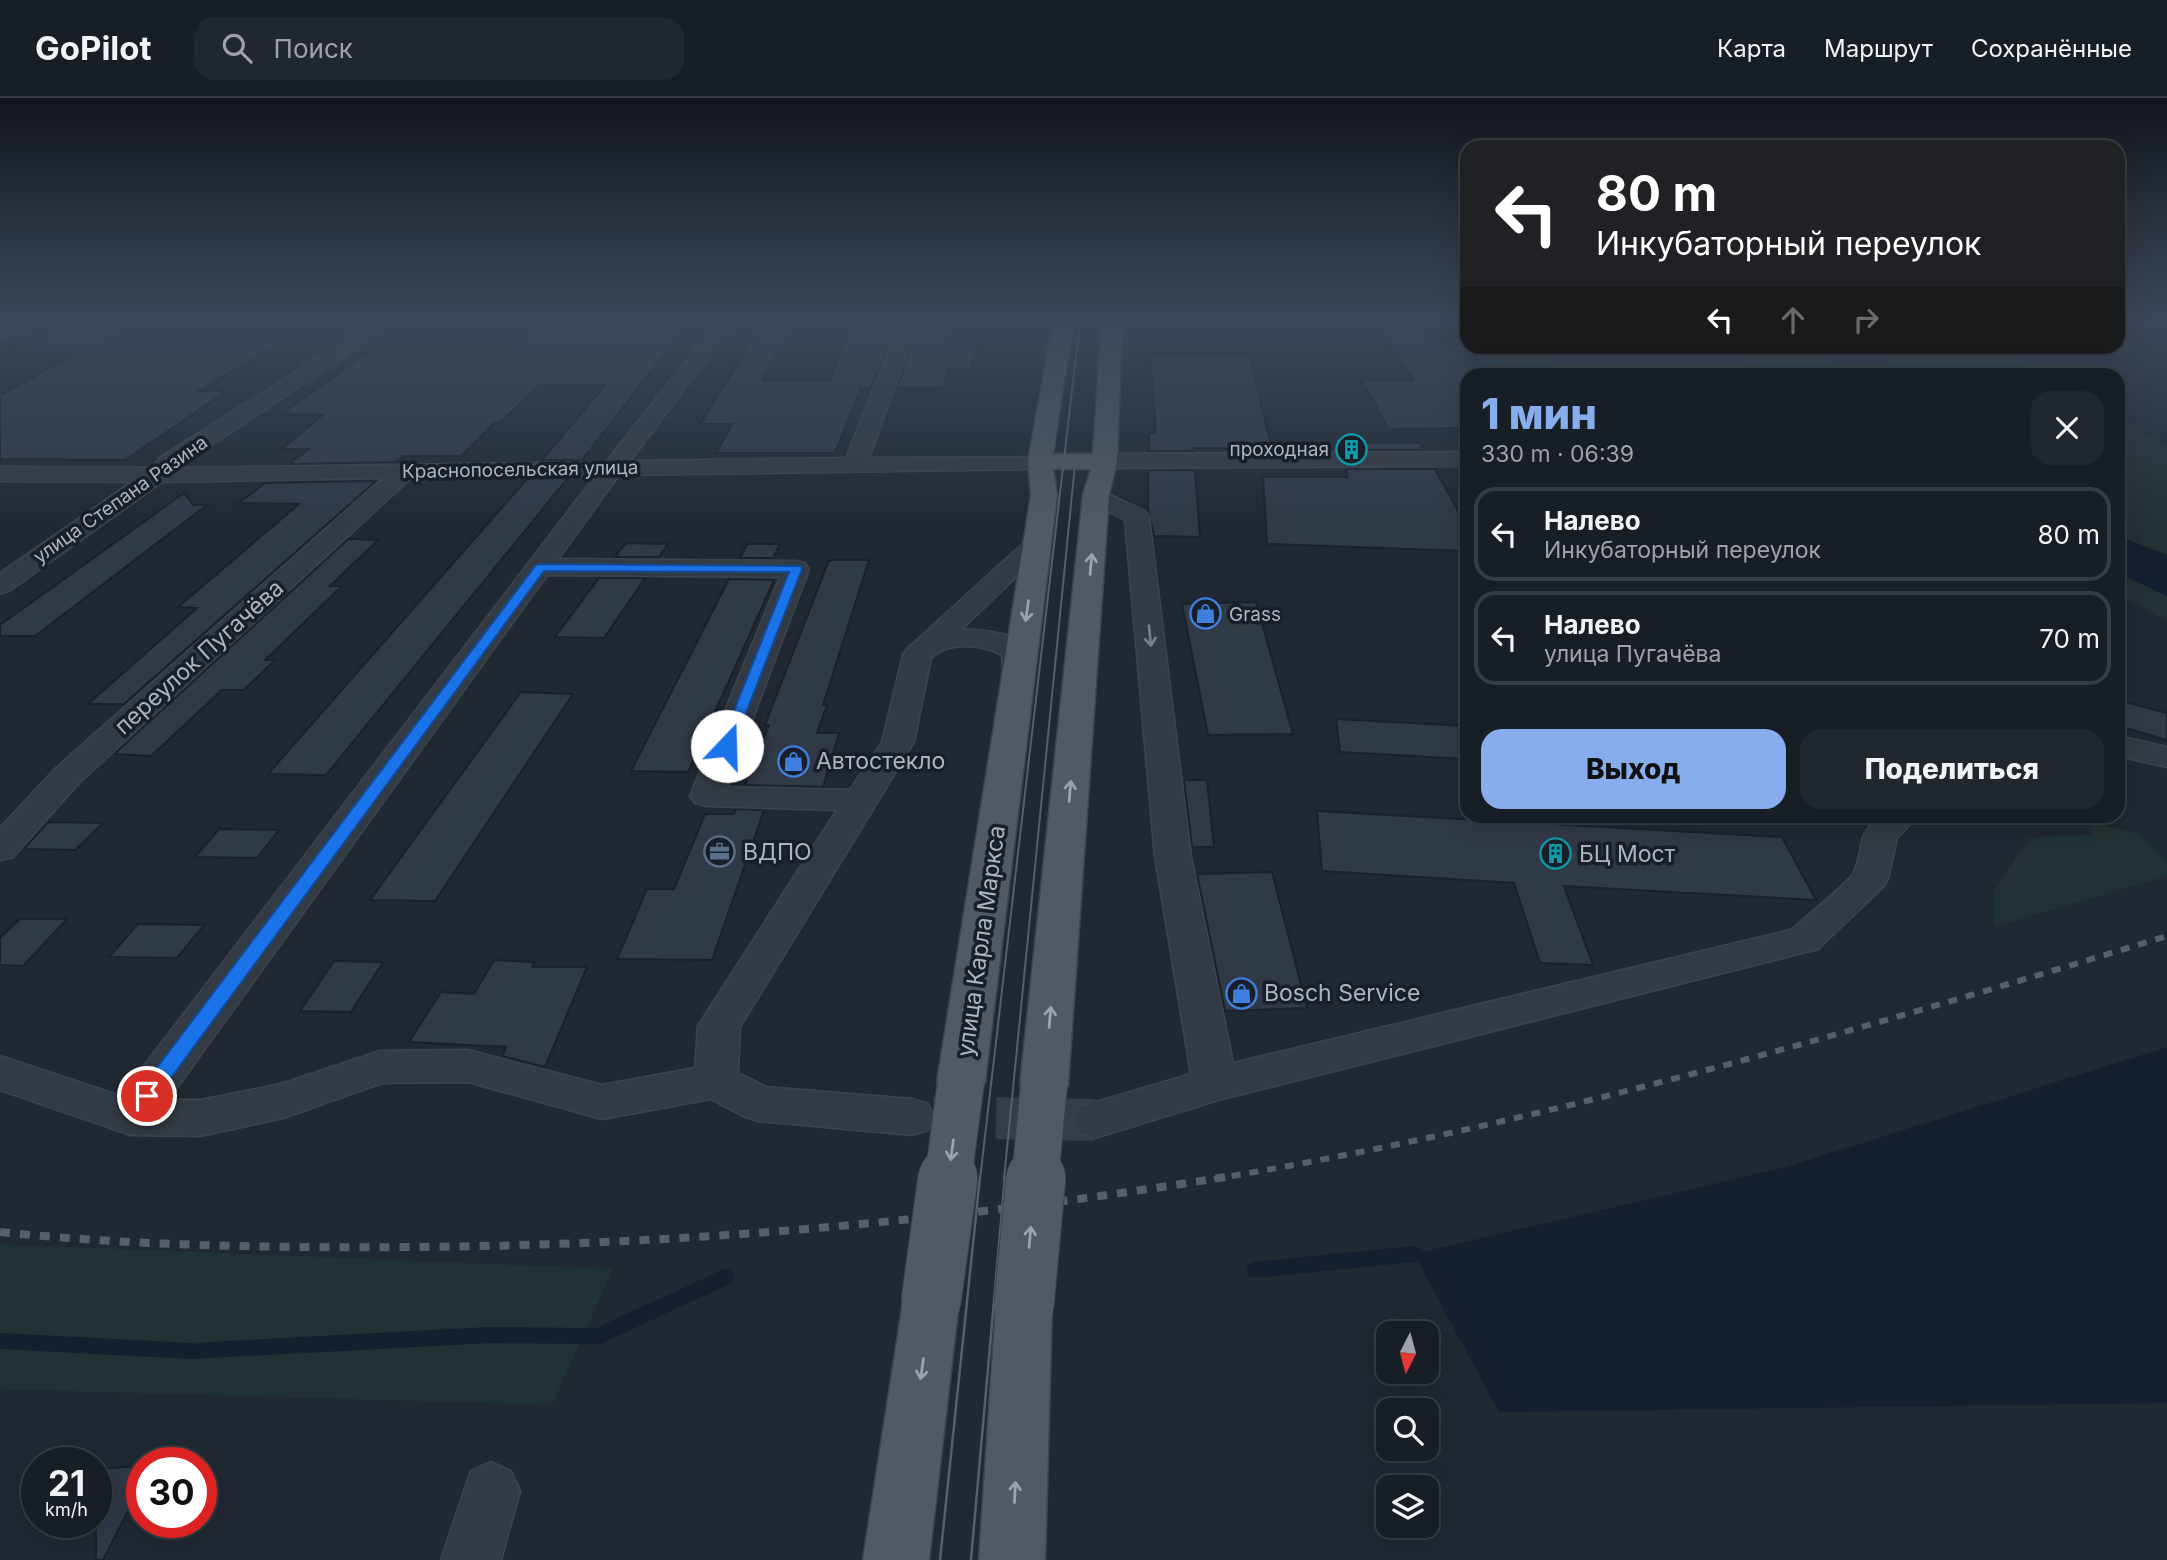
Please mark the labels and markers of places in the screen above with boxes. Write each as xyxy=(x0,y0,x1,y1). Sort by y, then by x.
building icon: проходная xyxy=(1335,432,1369,466)
place label: проходная xyxy=(1230,438,1329,461)
shop icon: Grass xyxy=(1189,597,1223,631)
place label: Grass xyxy=(1229,603,1281,626)
shop icon: Автостекло xyxy=(776,744,810,778)
place label: Автостекло xyxy=(816,747,945,775)
office icon: ВДПО xyxy=(703,835,737,869)
building icon: БЦ Мост xyxy=(1539,837,1573,871)
place label: ВДПО xyxy=(743,838,812,866)
place label: БЦ Мост xyxy=(1579,840,1676,868)
shop icon: Bosch Service xyxy=(1224,976,1258,1010)
place label: Bosch Service xyxy=(1264,979,1420,1007)
pin xyxy=(117,1066,177,1126)

